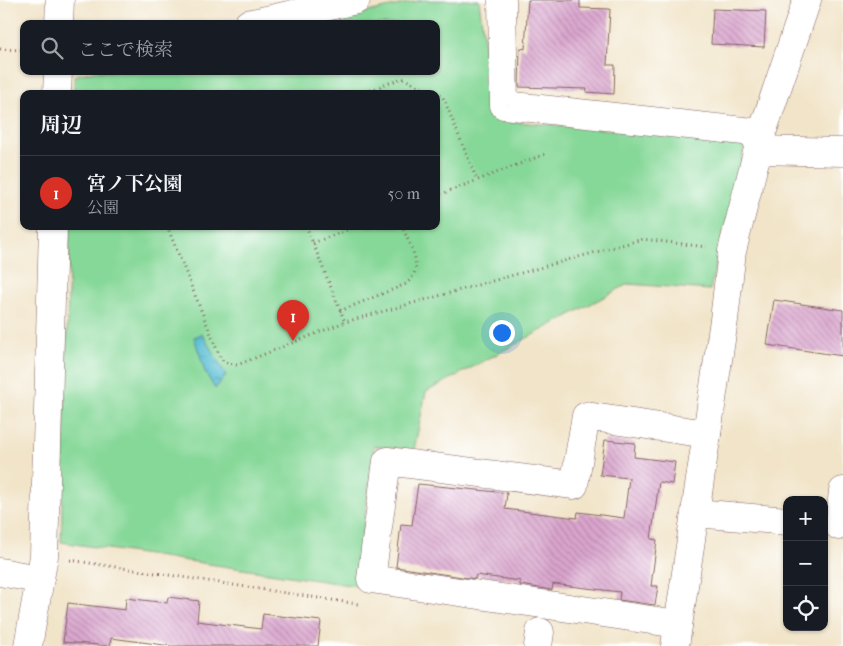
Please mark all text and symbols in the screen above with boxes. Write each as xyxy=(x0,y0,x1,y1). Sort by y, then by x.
search box xyxy=(20,20,440,75)
icon: search xyxy=(38,34,66,62)
text: ここで検索 xyxy=(78,39,173,61)
text: 周辺 xyxy=(40,113,82,137)
text: 宮ノ下公園 xyxy=(87,173,182,195)
text: 1 xyxy=(53,184,59,203)
text: 50 m xyxy=(388,184,420,203)
text: 公園 xyxy=(87,198,119,217)
pin: 1 xyxy=(277,300,309,341)
your location xyxy=(489,320,515,346)
map controls xyxy=(783,496,828,631)
button: + xyxy=(783,496,828,541)
button: − xyxy=(783,541,828,586)
button: locate xyxy=(783,586,828,631)

